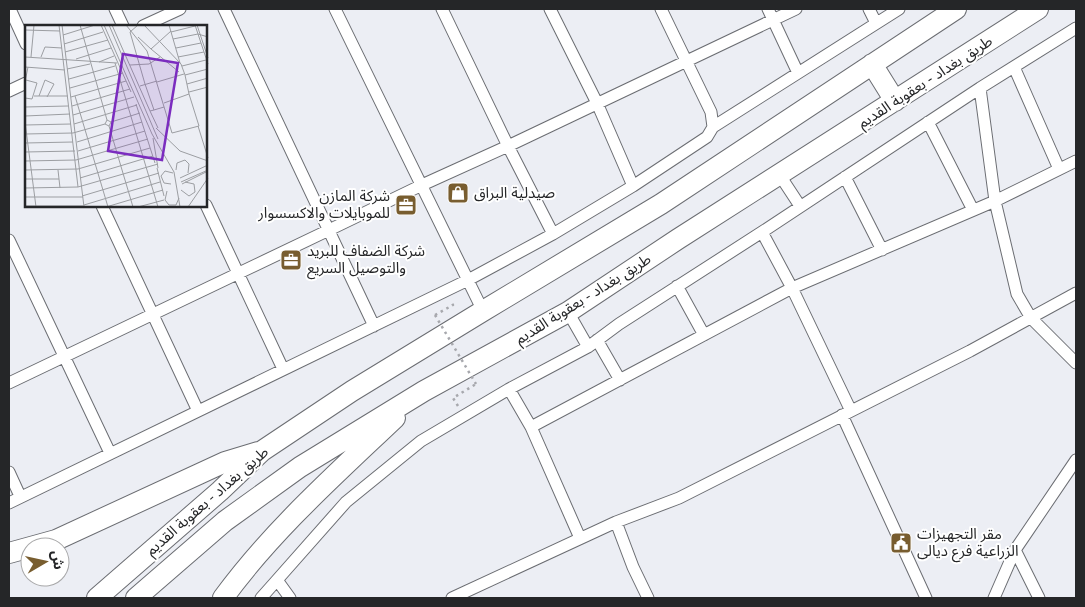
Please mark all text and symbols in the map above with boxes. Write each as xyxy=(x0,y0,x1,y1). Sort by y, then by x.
inset map xyxy=(25,25,208,208)
street label: طريق بغداد - بعقوبة القديم xyxy=(853,30,997,134)
shop icon: صيدلية البراق xyxy=(446,181,470,205)
place label: صيدلية البراق xyxy=(474,182,555,202)
place label: شركة المازن للموبايلات والاكسسوار xyxy=(257,185,390,222)
office icon: شركة المازن للموبايلات والاكسسوار xyxy=(394,193,418,217)
place label: شركة الضفاف للبريد والتوصيل السريع xyxy=(307,240,425,280)
office icon: شركة الضفاف للبريد والتوصيل السريع xyxy=(279,248,303,272)
street label: طريق بغداد - بعقوبة القديم xyxy=(511,248,655,350)
street label: طريق بغداد - بعقوبة القديم xyxy=(141,441,273,561)
place label: مقر التجهيزات الزراعية فرع ديالى xyxy=(917,523,1019,563)
public building icon: مقر التجهيزات الزراعية فرع ديالى xyxy=(889,531,913,555)
north arrow xyxy=(20,537,70,587)
text: ش xyxy=(47,549,69,571)

